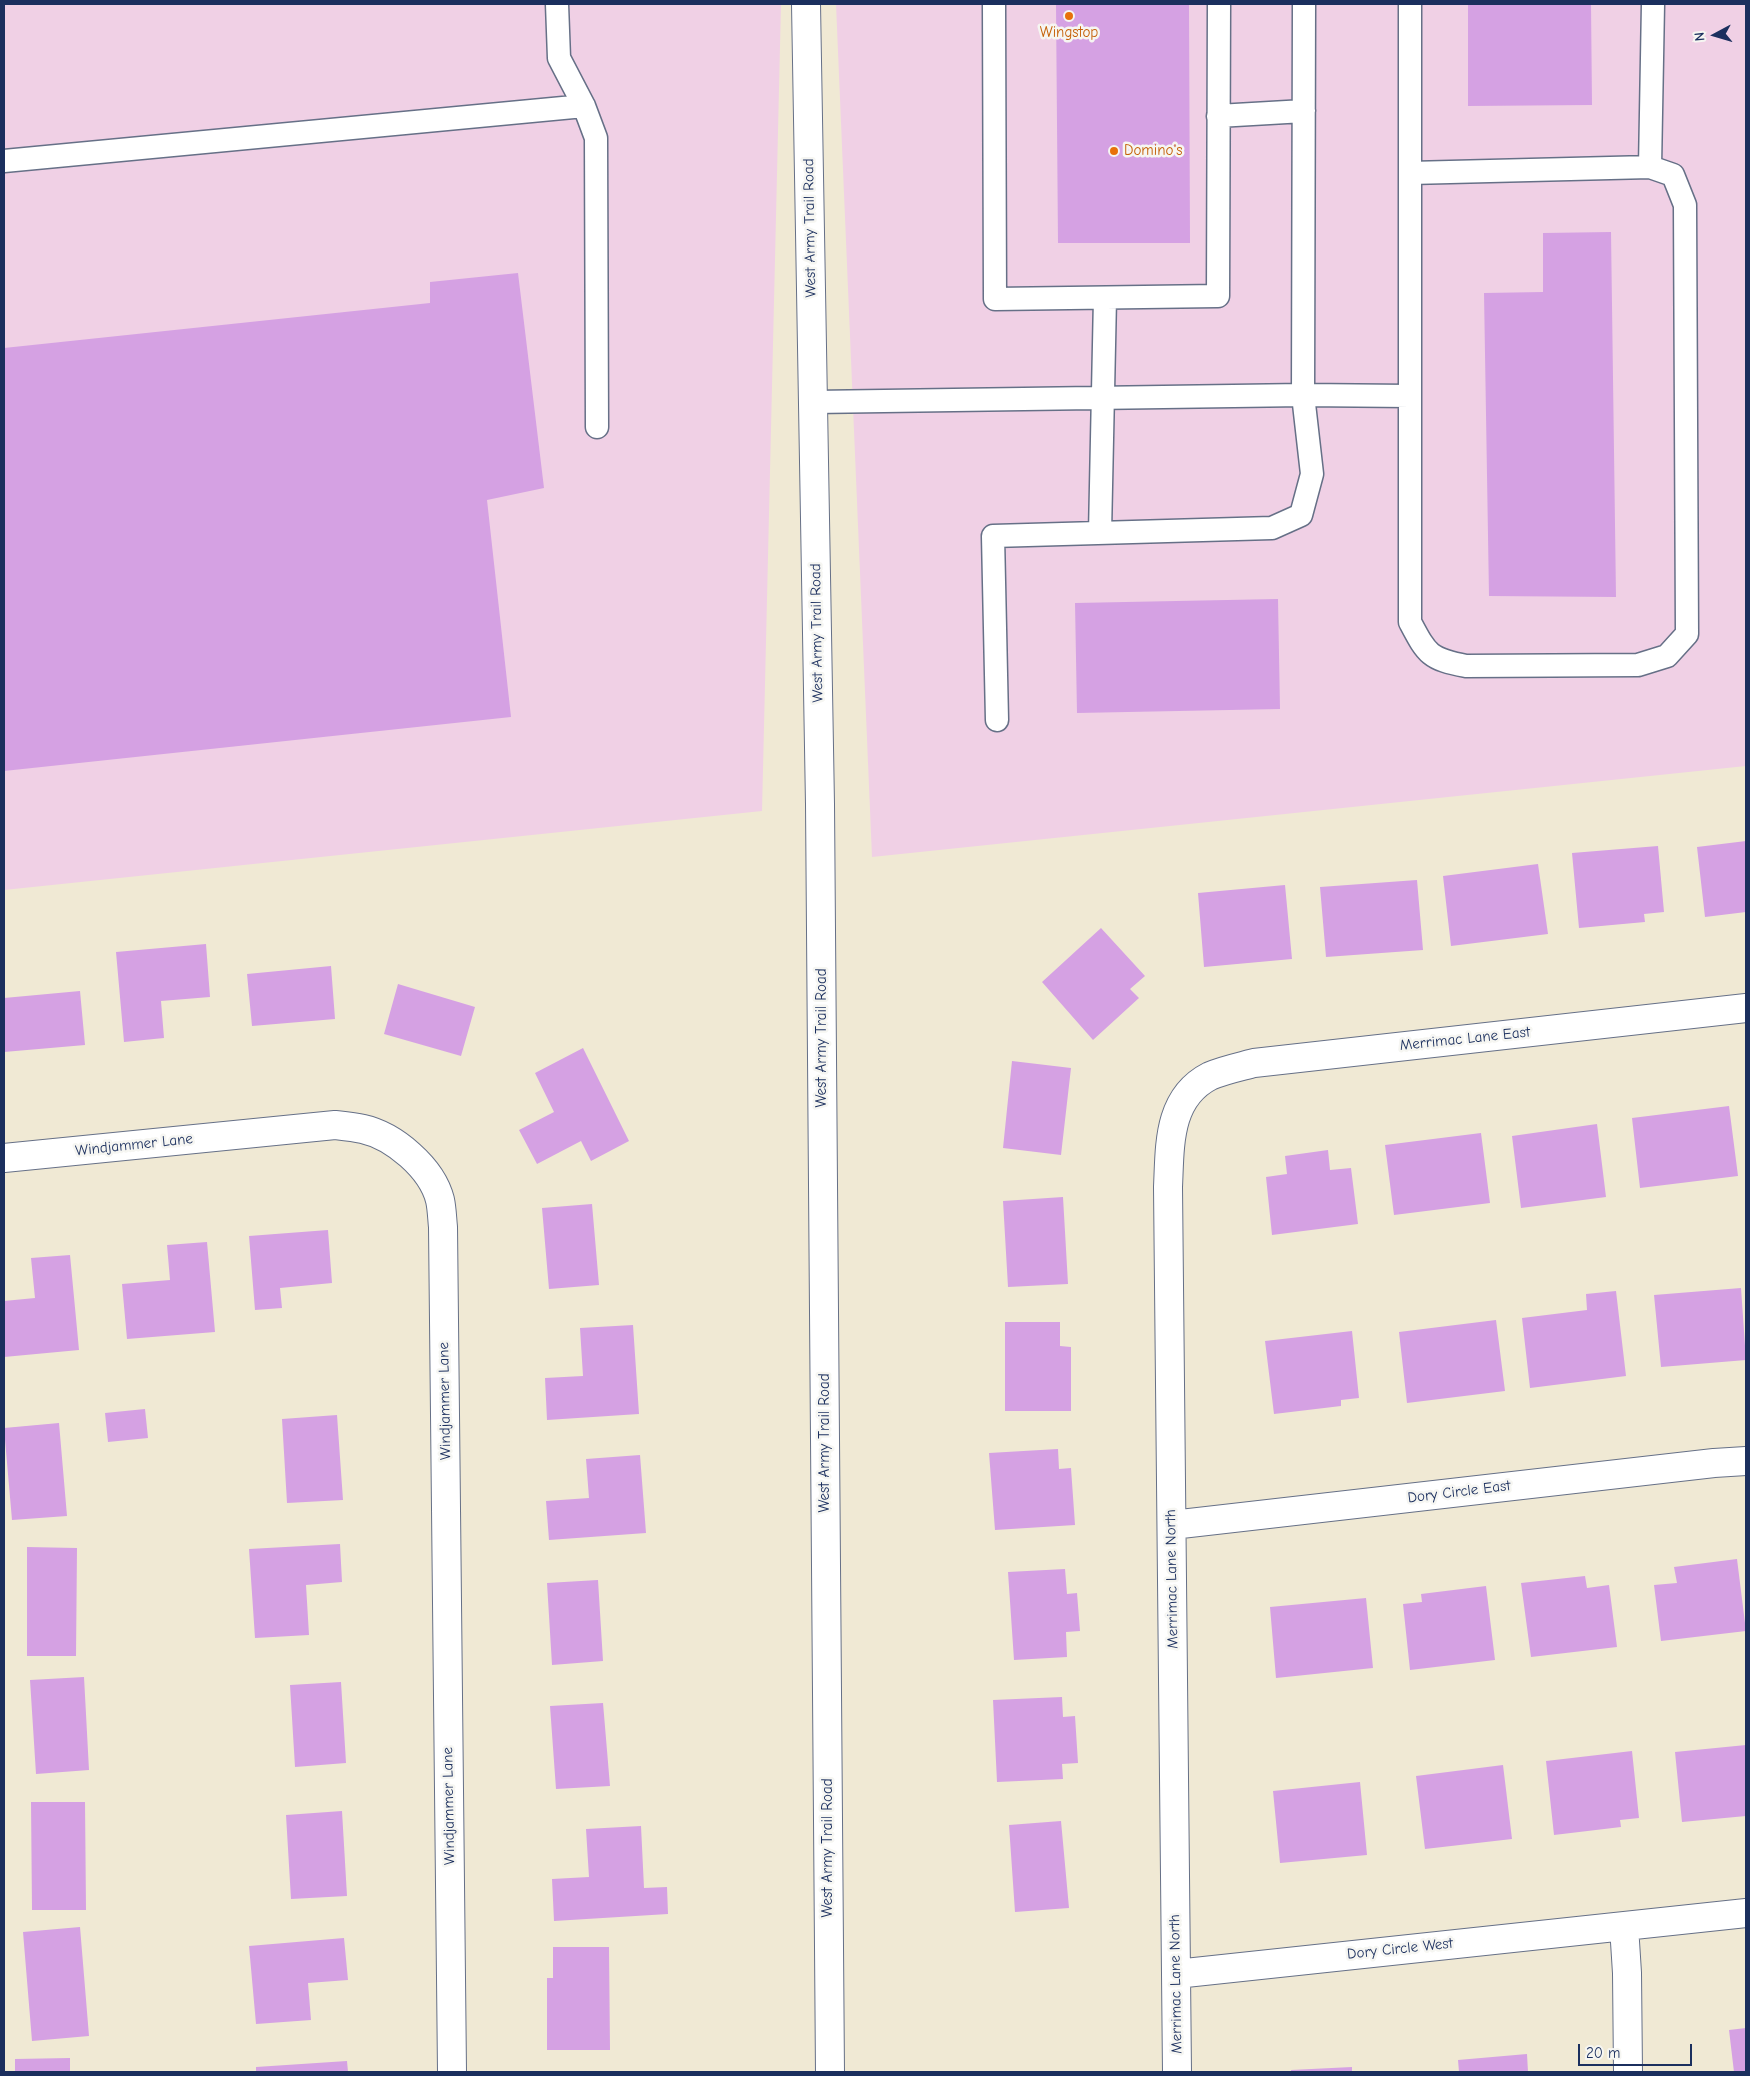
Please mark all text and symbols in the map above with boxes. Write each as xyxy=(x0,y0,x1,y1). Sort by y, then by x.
marker: Wingstop xyxy=(1063,10,1075,22)
north arrow xyxy=(1690,10,1740,60)
place label: Wingstop xyxy=(1040,24,1098,42)
text: N xyxy=(1691,31,1709,42)
place label: Domino's xyxy=(1124,142,1183,160)
marker: Domino's xyxy=(1108,145,1120,157)
street label: West Army Trail Road xyxy=(800,158,820,298)
street label: West Army Trail Road xyxy=(807,563,827,703)
street label: West Army Trail Road xyxy=(813,968,831,1108)
street label: Merrimac Lane East xyxy=(1399,1023,1531,1055)
street label: Windjammer Lane xyxy=(74,1130,194,1160)
street label: Windjammer Lane xyxy=(435,1342,455,1460)
street label: West Army Trail Road xyxy=(816,1373,834,1513)
street label: Dory Circle East xyxy=(1407,1477,1511,1507)
street label: Merrimac Lane North xyxy=(1162,1509,1182,1649)
street label: Windjammer Lane xyxy=(439,1747,459,1865)
street label: West Army Trail Road xyxy=(819,1778,837,1918)
street label: Merrimac Lane North xyxy=(1166,1914,1186,2054)
street label: Dory Circle West xyxy=(1346,1934,1454,1964)
scale bar xyxy=(1580,2034,1694,2066)
text: 20 m xyxy=(1586,2044,1620,2062)

